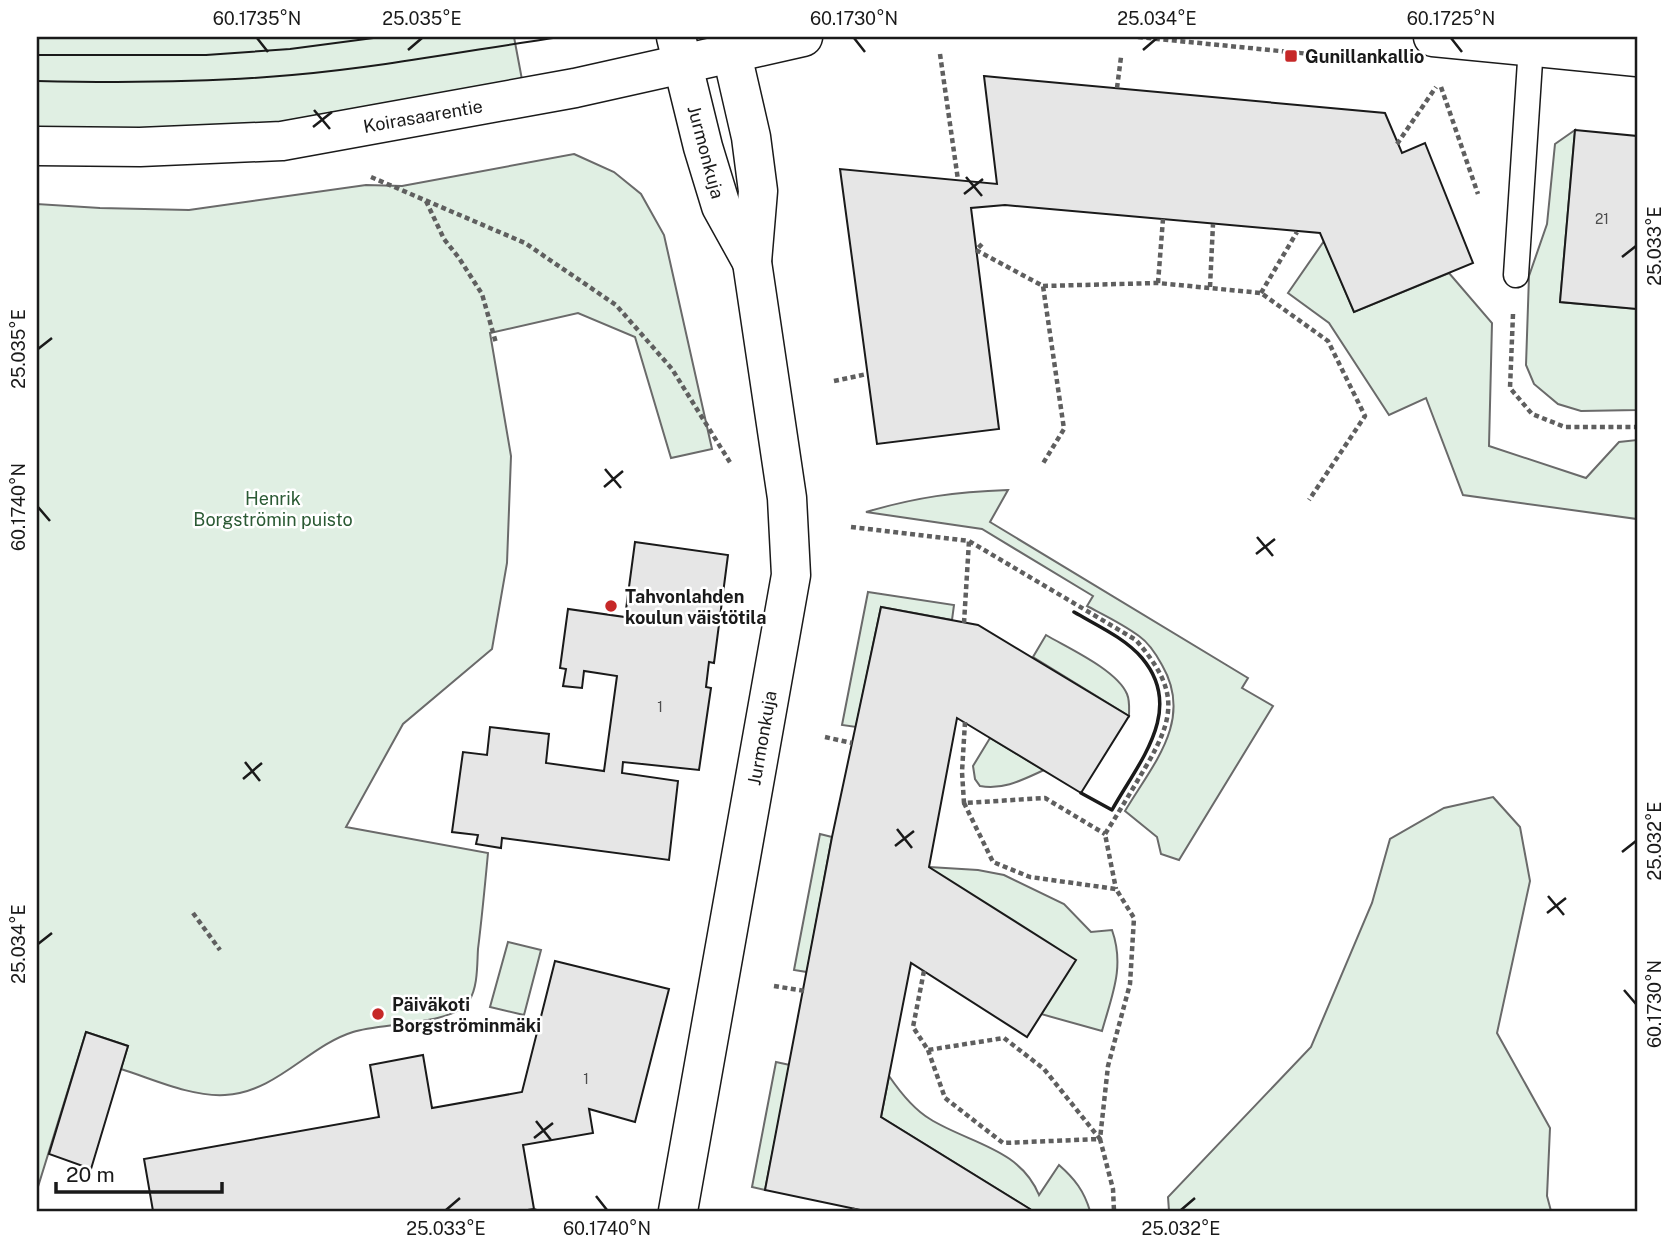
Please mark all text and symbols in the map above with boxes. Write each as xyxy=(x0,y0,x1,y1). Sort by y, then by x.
text: 60.1735°N xyxy=(213,8,301,29)
text: 25.035°E xyxy=(382,8,462,29)
text: 60.1730°N xyxy=(810,8,898,29)
text: 25.034°E xyxy=(1117,8,1197,29)
text: 60.1725°N xyxy=(1407,8,1495,29)
place label: Gunillankallio xyxy=(1305,46,1424,67)
marker: Gunillankallio xyxy=(1283,48,1299,64)
street label: Koirasaarentie xyxy=(362,95,484,137)
street label: Jurmonkuja xyxy=(683,103,729,201)
text: 25.033°E xyxy=(1644,206,1665,286)
house number: 21 xyxy=(1595,211,1609,227)
text: 25.035°E xyxy=(8,309,29,389)
text: 60.1740°N xyxy=(8,463,29,551)
park label: Henrik Borgströmin puisto xyxy=(193,488,353,530)
place label: Tahvonlahden koulun väistötila xyxy=(625,586,766,628)
marker: Tahvonlahden koulun väistötila xyxy=(603,598,619,614)
street label: Jurmonkuja xyxy=(743,689,781,787)
house number: 1 xyxy=(657,699,663,715)
text: 25.032°E xyxy=(1644,802,1665,880)
text: 25.034°E xyxy=(8,904,29,984)
text: 60.1730°N xyxy=(1644,960,1665,1048)
place label: Päiväkoti Borgströminmäki xyxy=(392,994,541,1036)
marker: Päiväkoti Borgströminmäki xyxy=(370,1006,386,1022)
house number: 1 xyxy=(583,1071,589,1087)
scale bar xyxy=(56,1150,222,1194)
text: 20 m xyxy=(66,1162,115,1187)
text: 25.033°E xyxy=(406,1218,486,1239)
text: 60.1740°N xyxy=(563,1218,651,1239)
text: 25.032°E xyxy=(1142,1218,1220,1239)

